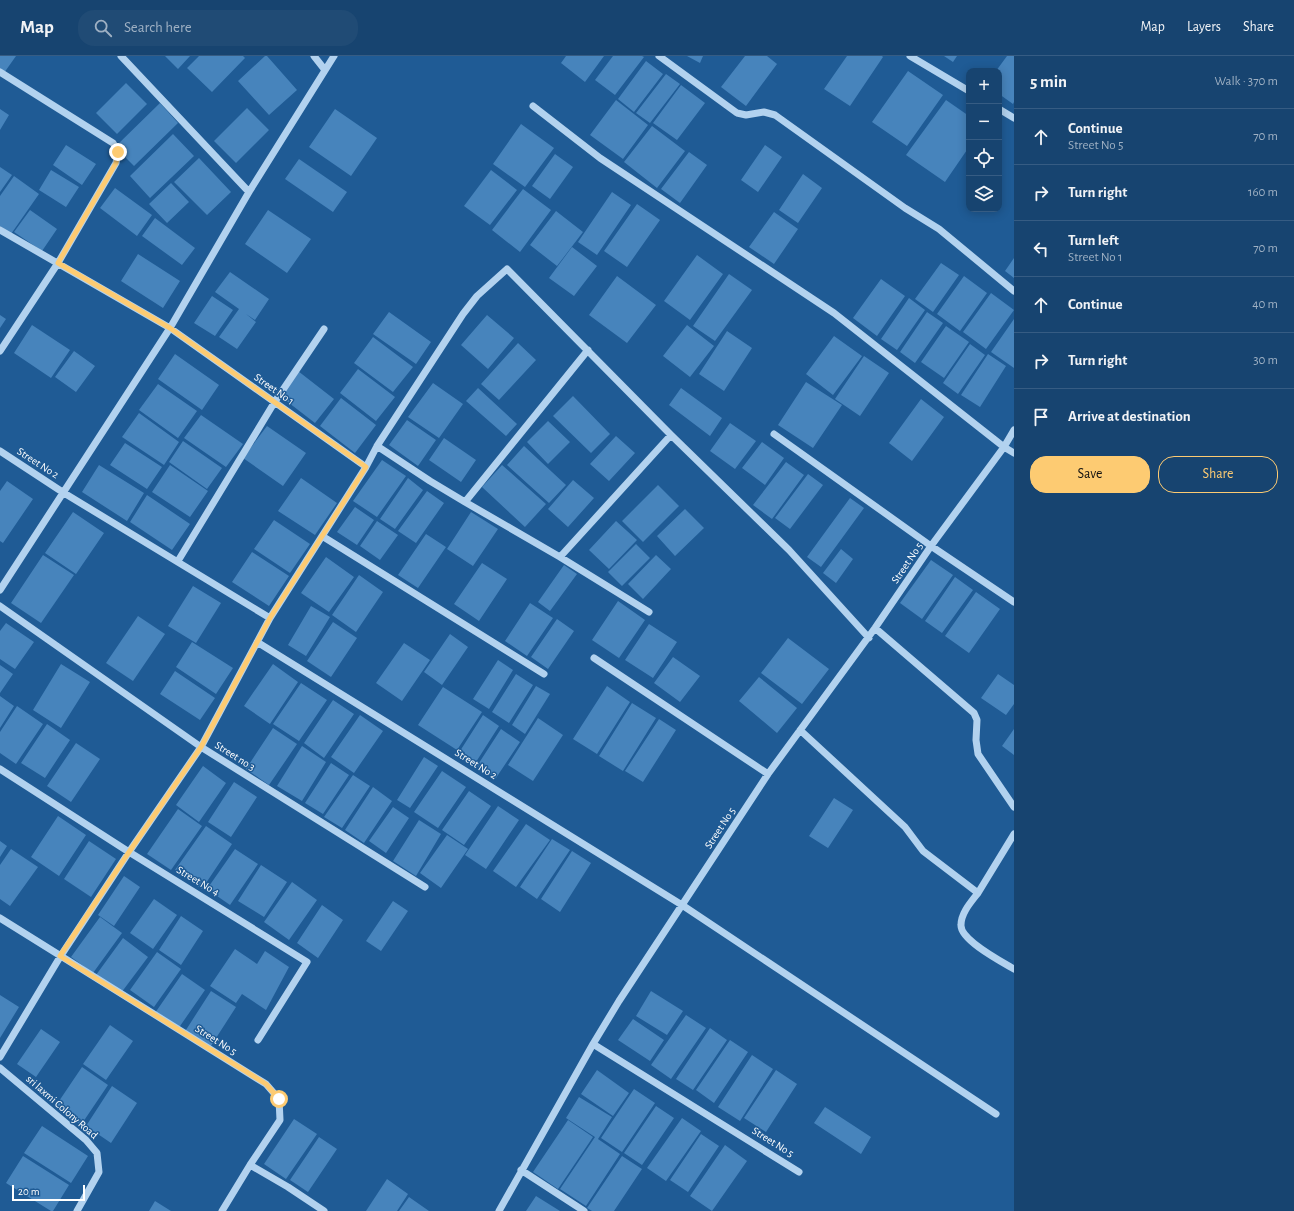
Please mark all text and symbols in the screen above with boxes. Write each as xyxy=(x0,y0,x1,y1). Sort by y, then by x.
search box xyxy=(78,10,358,46)
icon: search xyxy=(92,17,114,39)
text: Map xyxy=(20,18,54,37)
text: Search here xyxy=(124,20,192,35)
text: Map xyxy=(1140,20,1165,34)
text: Layers xyxy=(1187,20,1221,34)
text: Share xyxy=(1243,20,1274,34)
map controls xyxy=(966,68,1002,212)
button: + xyxy=(966,68,1002,104)
text: 5 min xyxy=(1030,73,1067,90)
text: Walk · 370 m xyxy=(1214,75,1278,88)
button: − xyxy=(966,104,1002,140)
text: Continue xyxy=(1068,121,1123,136)
icon: ahead xyxy=(1030,126,1052,148)
text: 70 m xyxy=(1253,130,1278,143)
text: Street No 5 xyxy=(1068,139,1123,152)
button: locate xyxy=(966,140,1002,176)
route end xyxy=(109,143,127,161)
button: layers xyxy=(966,176,1002,212)
icon: right xyxy=(1030,182,1052,204)
text: Turn right xyxy=(1068,185,1127,200)
text: 160 m xyxy=(1248,186,1278,199)
text: Turn left xyxy=(1068,233,1119,248)
icon: left xyxy=(1030,238,1052,260)
text: 70 m xyxy=(1253,242,1278,255)
text: Street No 1 xyxy=(1068,251,1122,264)
icon: ahead xyxy=(1030,294,1052,316)
text: Continue xyxy=(1068,297,1123,312)
text: 40 m xyxy=(1252,298,1278,311)
icon: right xyxy=(1030,350,1052,372)
text: Turn right xyxy=(1068,353,1127,368)
text: 30 m xyxy=(1253,354,1278,367)
street label: Street No 1 xyxy=(252,371,296,407)
icon: arrive xyxy=(1030,406,1052,428)
text: Arrive at destination xyxy=(1068,409,1191,424)
street label: Street No 2 xyxy=(15,446,61,480)
button: Save xyxy=(1030,456,1150,493)
button: Share xyxy=(1158,456,1278,493)
street label: Street No 5 xyxy=(889,540,925,585)
street label: Street no 3 xyxy=(213,739,257,773)
street label: Street No 2 xyxy=(453,747,499,781)
street label: Street No 5 xyxy=(703,805,738,851)
street label: Street No 4 xyxy=(175,864,221,898)
street label: Street No 5 xyxy=(193,1023,239,1057)
street label: sri laxmi Colony Road xyxy=(24,1073,100,1141)
route start xyxy=(270,1090,288,1108)
street label: Street No 5 xyxy=(750,1125,796,1159)
scale bar xyxy=(12,1183,85,1202)
text: 20 m xyxy=(18,1186,39,1197)

